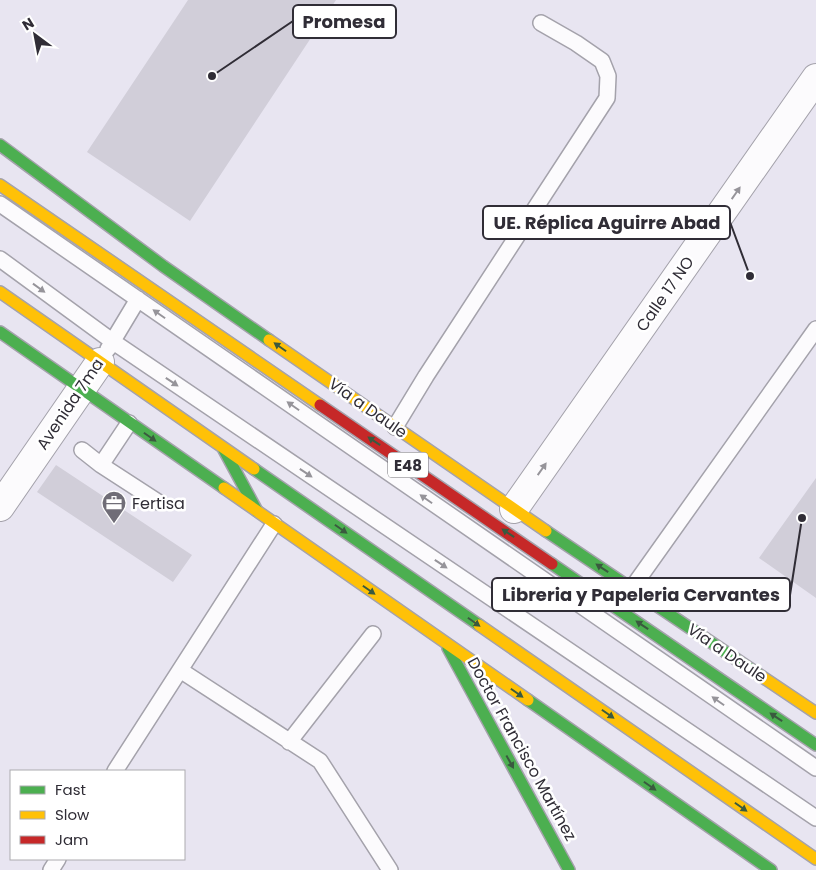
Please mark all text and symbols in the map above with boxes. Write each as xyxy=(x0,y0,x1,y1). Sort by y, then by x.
callout: Promesa xyxy=(293,5,396,38)
text: Promesa xyxy=(303,9,385,34)
north arrow xyxy=(10,10,60,60)
text: N xyxy=(18,13,38,35)
one-way arrow xyxy=(731,186,741,199)
callout: UE. Réplica Aguirre Abad xyxy=(483,206,730,239)
text: UE. Réplica Aguirre Abad xyxy=(493,210,721,235)
street label: Calle 17 NO xyxy=(631,252,699,336)
one-way arrow xyxy=(32,283,46,293)
one-way arrow xyxy=(152,309,166,319)
one-way arrow xyxy=(274,342,287,352)
street label: Avenida 7ma xyxy=(31,354,109,454)
street label: Vía a Daule xyxy=(324,372,412,444)
one-way arrow xyxy=(165,377,179,387)
one-way arrow xyxy=(286,401,300,411)
one-way arrow xyxy=(143,432,157,442)
one-way arrow xyxy=(367,436,381,446)
road number: E48 xyxy=(388,452,428,478)
one-way arrow xyxy=(537,462,547,476)
one-way arrow xyxy=(300,468,313,478)
office icon: Fertisa xyxy=(101,490,127,524)
place label: Fertisa xyxy=(132,492,185,515)
one-way arrow xyxy=(420,494,433,504)
one-way arrow xyxy=(334,524,348,534)
one-way arrow xyxy=(501,528,515,538)
one-way arrow xyxy=(434,559,448,569)
one-way arrow xyxy=(595,563,608,573)
callout: Libreria y Papeleria Cervantes xyxy=(492,578,790,611)
text: Libreria y Papeleria Cervantes xyxy=(502,582,780,607)
one-way arrow xyxy=(362,585,376,595)
one-way arrow xyxy=(468,617,481,627)
street label: Vía a Daule xyxy=(683,618,771,688)
one-way arrow xyxy=(635,620,649,630)
street label: Doctor Francisco Martínez xyxy=(462,653,582,845)
one-way arrow xyxy=(510,688,524,698)
one-way arrow xyxy=(712,696,725,706)
one-way arrow xyxy=(601,709,615,719)
one-way arrow xyxy=(769,712,783,722)
one-way arrow xyxy=(506,756,515,769)
legend xyxy=(10,770,185,860)
text: Fast xyxy=(55,779,86,800)
one-way arrow xyxy=(643,781,657,791)
one-way arrow xyxy=(735,802,748,812)
text: Slow xyxy=(55,804,90,825)
text: Jam xyxy=(55,829,89,850)

